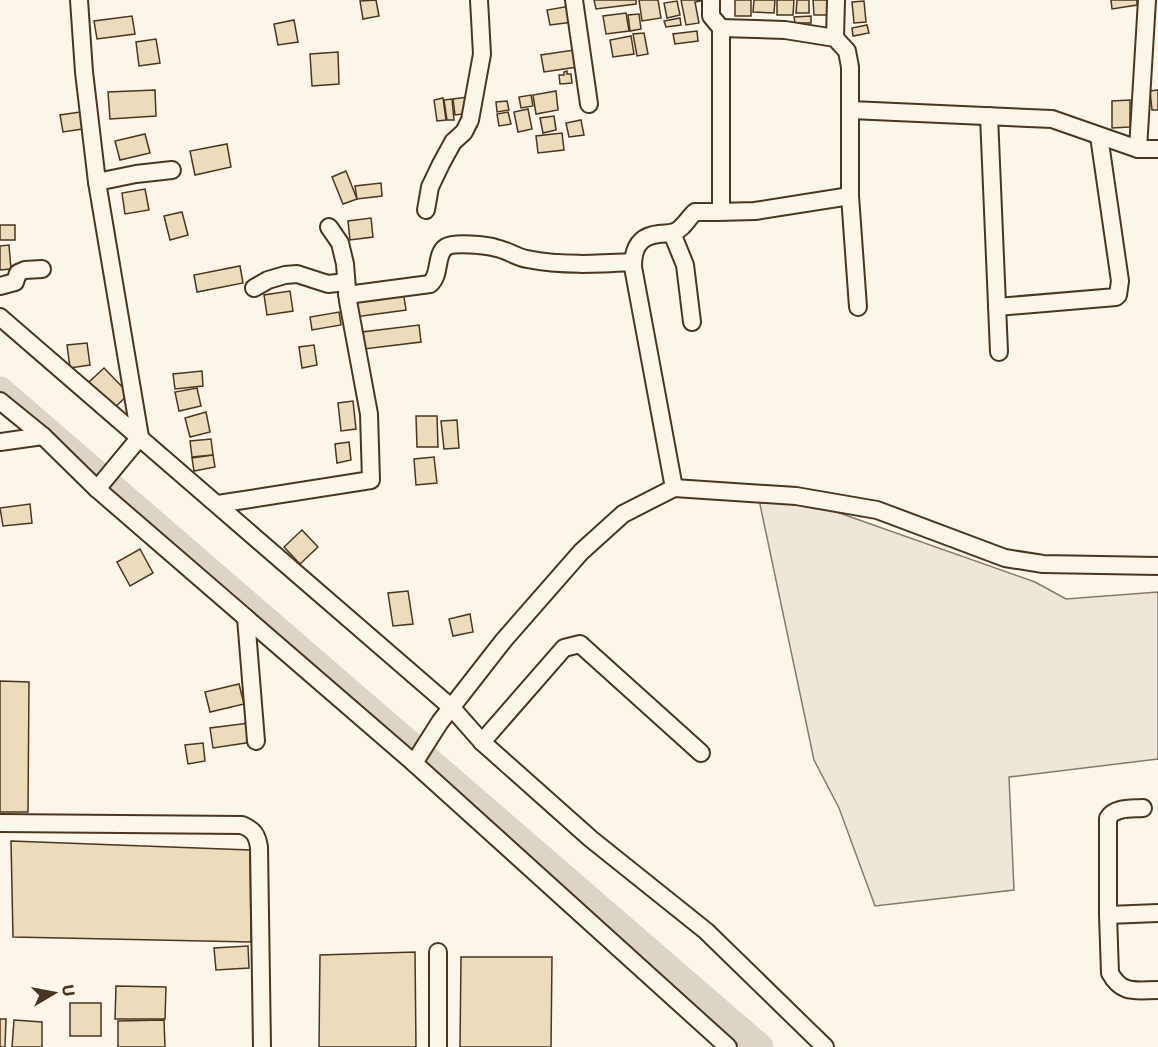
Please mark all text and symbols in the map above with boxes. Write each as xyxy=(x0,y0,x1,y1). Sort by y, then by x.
north arrow xyxy=(24,963,84,1023)
text: U xyxy=(59,983,80,998)

